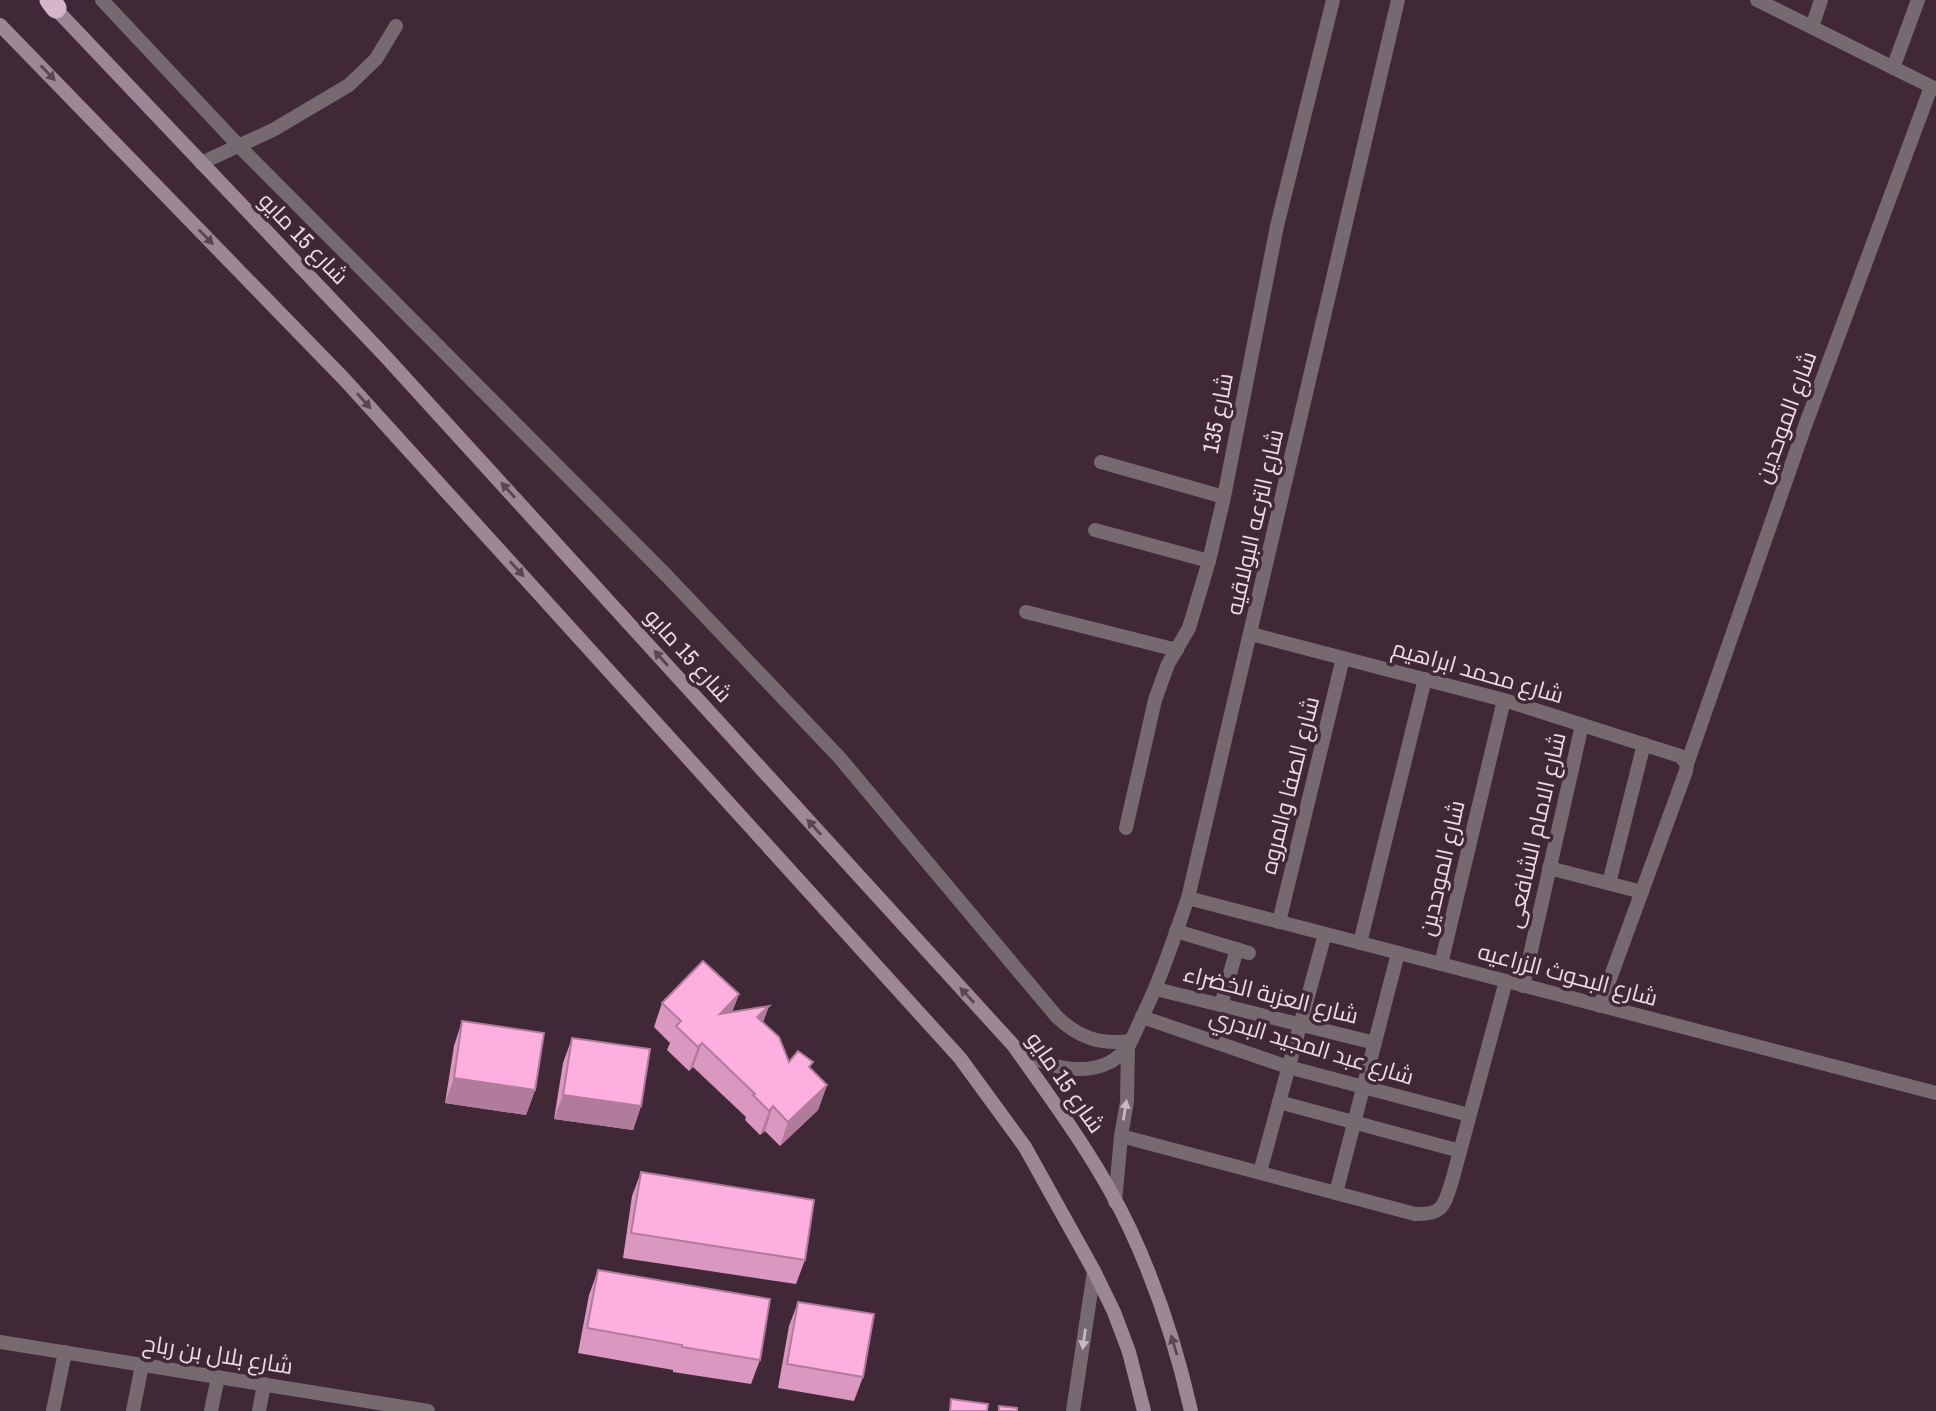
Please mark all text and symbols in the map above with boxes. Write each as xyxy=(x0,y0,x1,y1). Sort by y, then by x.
one-way arrow xyxy=(39,65,56,81)
street label: شارع 15 مايو xyxy=(251,185,356,292)
one-way arrow xyxy=(198,228,214,245)
street label: شارع الموحدين xyxy=(1747,347,1824,488)
street label: شارع 135 xyxy=(1194,370,1241,456)
one-way arrow xyxy=(356,392,372,410)
street label: شارع الترعه البولاقيه xyxy=(1218,426,1291,618)
one-way arrow xyxy=(500,482,516,499)
one-way arrow xyxy=(508,560,524,577)
street label: شارع 15 مايو xyxy=(638,601,740,710)
street label: شارع محمد ابراهيم xyxy=(1388,632,1567,711)
one-way arrow xyxy=(653,649,669,667)
street label: شارع الصفا والمروه xyxy=(1252,693,1327,877)
street label: شارع الامام الشافعى xyxy=(1497,729,1574,931)
street label: شارع الموحدين xyxy=(1410,797,1473,939)
one-way arrow xyxy=(806,818,822,836)
street label: شارع البحوث الزراعيه xyxy=(1474,935,1661,1014)
street label: شارع العزبة الخضراء xyxy=(1180,957,1362,1032)
one-way arrow xyxy=(960,987,976,1004)
street label: شارع عبد المجيد البدري xyxy=(1205,1000,1418,1095)
street label: شارع 15 مايو xyxy=(1019,1025,1112,1139)
one-way arrow xyxy=(1120,1099,1131,1121)
street label: شارع بلال بن رباح xyxy=(140,1327,295,1382)
one-way arrow xyxy=(1078,1328,1089,1350)
one-way arrow xyxy=(1168,1334,1178,1355)

